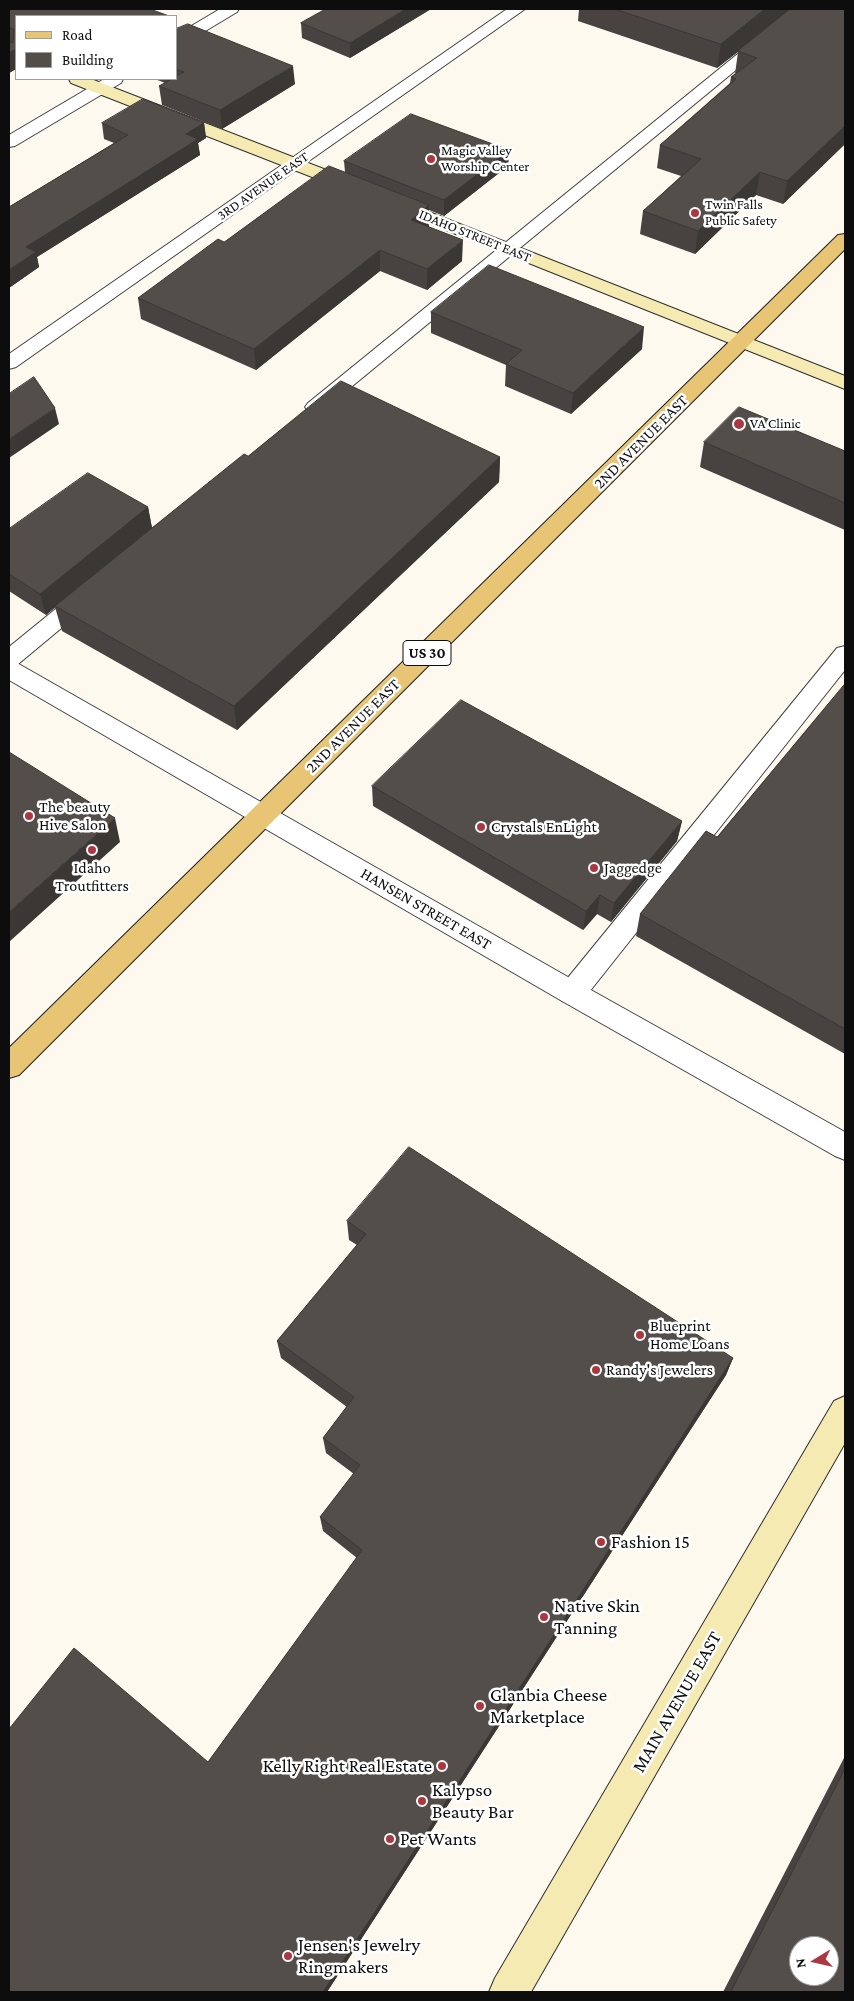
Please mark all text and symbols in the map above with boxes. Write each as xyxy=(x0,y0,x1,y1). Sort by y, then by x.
legend xyxy=(15,15,178,80)
text: Road xyxy=(62,27,92,43)
text: Building xyxy=(62,52,113,68)
place label: Magic Valley Worship Center xyxy=(441,143,529,176)
street label: 3RD AVENUE EAST xyxy=(214,148,312,224)
marker: Magic Valley Worship Center xyxy=(425,153,437,165)
place label: Twin Falls Public Safety xyxy=(705,197,777,230)
street label: IDAHO STREET EAST xyxy=(416,206,534,266)
marker: Twin Falls Public Safety xyxy=(689,207,701,219)
street label: 2ND AVENUE EAST xyxy=(590,391,692,493)
place label: VA Clinic xyxy=(750,416,801,432)
marker: VA Clinic xyxy=(732,417,746,431)
road number: US 30 xyxy=(403,640,451,666)
street label: 2ND AVENUE EAST xyxy=(302,675,404,777)
place label: The beauty Hive Salon xyxy=(39,797,110,835)
marker: The beauty Hive Salon xyxy=(23,810,35,822)
place label: Crystals EnLight xyxy=(491,817,597,837)
marker: Crystals EnLight xyxy=(475,821,487,833)
marker: Idaho Troutfitters xyxy=(86,844,98,856)
place label: Idaho Troutfitters xyxy=(55,858,129,896)
place label: Jaggedge xyxy=(604,858,662,878)
marker: Jaggedge xyxy=(588,862,600,874)
street label: HANSEN STREET EAST xyxy=(357,864,495,954)
place label: Blueprint Home Loans xyxy=(650,1316,730,1354)
marker: Blueprint Home Loans xyxy=(634,1329,646,1341)
place label: Randy's Jewelers xyxy=(606,1360,713,1380)
marker: Randy's Jewelers xyxy=(590,1364,602,1376)
place label: Fashion 15 xyxy=(611,1531,690,1553)
marker: Fashion 15 xyxy=(595,1536,607,1548)
place label: Native Skin Tanning xyxy=(554,1595,640,1639)
marker: Native Skin Tanning xyxy=(538,1611,550,1623)
street label: MAIN AVENUE EAST xyxy=(627,1628,727,1776)
place label: Glanbia Cheese Marketplace xyxy=(490,1684,607,1728)
marker: Glanbia Cheese Marketplace xyxy=(474,1700,486,1712)
place label: Kelly Right Real Estate xyxy=(263,1755,432,1777)
marker: Kelly Right Real Estate xyxy=(436,1760,448,1772)
place label: Kalypso Beauty Bar xyxy=(432,1779,514,1823)
marker: Kalypso Beauty Bar xyxy=(416,1795,428,1807)
place label: Pet Wants xyxy=(400,1828,477,1850)
marker: Pet Wants xyxy=(384,1833,396,1845)
place label: Jensen's Jewelry Ringmakers xyxy=(298,1934,420,1978)
north arrow xyxy=(789,1936,839,1986)
marker: Jensen's Jewelry Ringmakers xyxy=(282,1950,294,1962)
text: N xyxy=(792,1957,809,1969)

